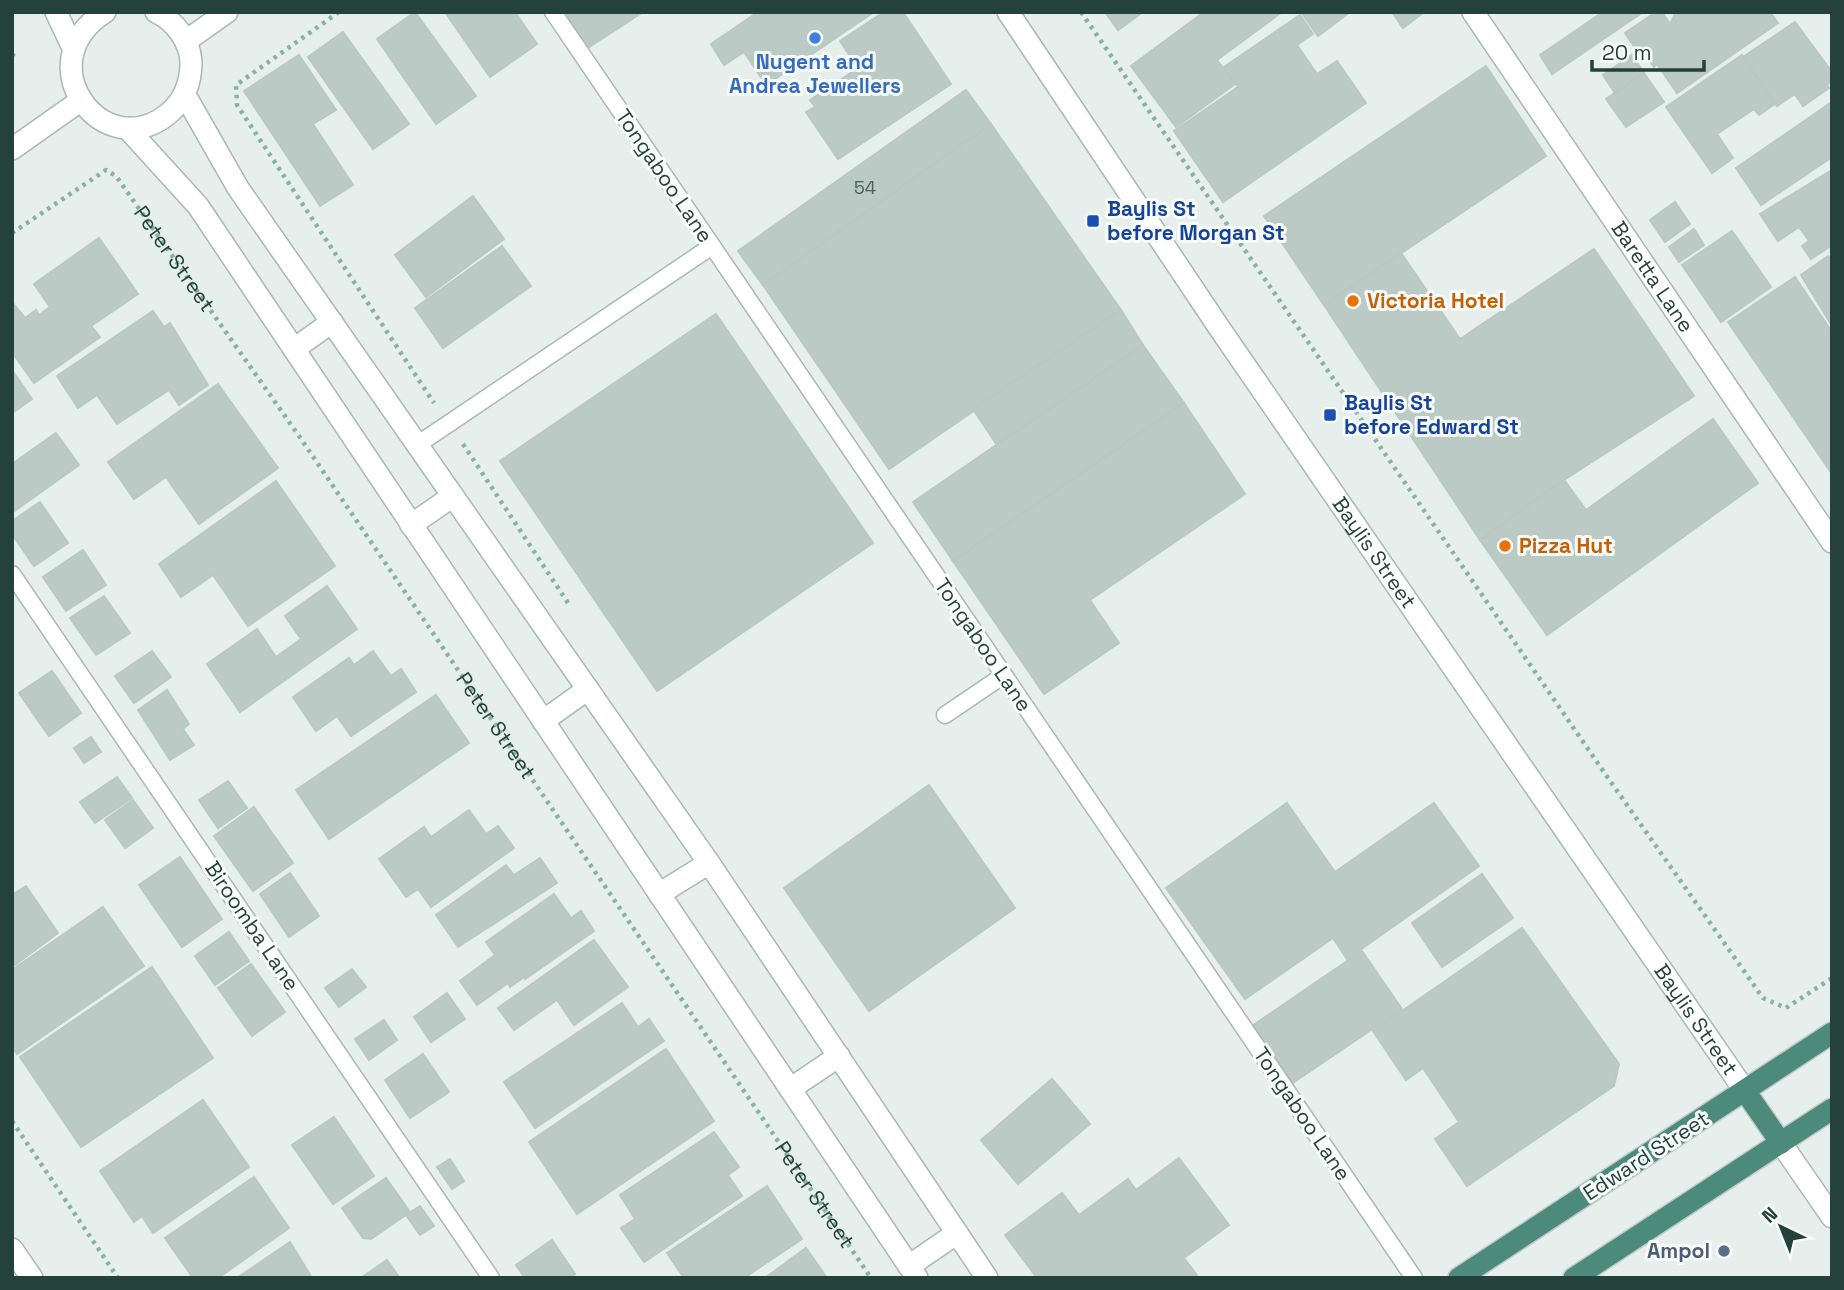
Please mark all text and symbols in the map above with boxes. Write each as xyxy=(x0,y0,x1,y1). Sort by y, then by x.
scale bar xyxy=(1592,28,1704,72)
marker: Nugent and Andrea Jewellers xyxy=(807,30,823,46)
text: 20 m xyxy=(1602,39,1652,66)
place label: Nugent and Andrea Jewellers xyxy=(729,48,901,99)
street label: Tongaboo Lane xyxy=(610,104,719,248)
house number: 54 xyxy=(854,176,876,199)
place label: Baylis St before Morgan St xyxy=(1107,195,1285,246)
street label: Peter Street xyxy=(128,200,221,317)
marker: Baylis St before Morgan St xyxy=(1085,213,1101,229)
street label: Baretta Lane xyxy=(1606,216,1700,338)
place label: Victoria Hotel xyxy=(1367,287,1504,314)
marker: Victoria Hotel xyxy=(1345,293,1361,309)
place label: Baylis St before Edward St xyxy=(1344,389,1519,440)
marker: Baylis St before Edward St xyxy=(1322,407,1338,423)
street label: Baylis Street xyxy=(1327,491,1422,613)
place label: Pizza Hut xyxy=(1519,532,1613,559)
marker: Pizza Hut xyxy=(1497,538,1513,554)
street label: Tongaboo Lane xyxy=(929,573,1038,717)
street label: Peter Street xyxy=(450,667,542,784)
street label: Biroomba Lane xyxy=(199,856,306,996)
street label: Baylis Street xyxy=(1648,958,1744,1080)
street label: Tongaboo Lane xyxy=(1248,1042,1357,1186)
street label: Edward Street xyxy=(1578,1105,1714,1206)
street label: Peter Street xyxy=(769,1136,861,1253)
north arrow xyxy=(1746,1192,1816,1262)
text: N xyxy=(1757,1201,1783,1228)
place label: Ampol xyxy=(1647,1237,1710,1264)
marker: Ampol xyxy=(1716,1243,1732,1259)

